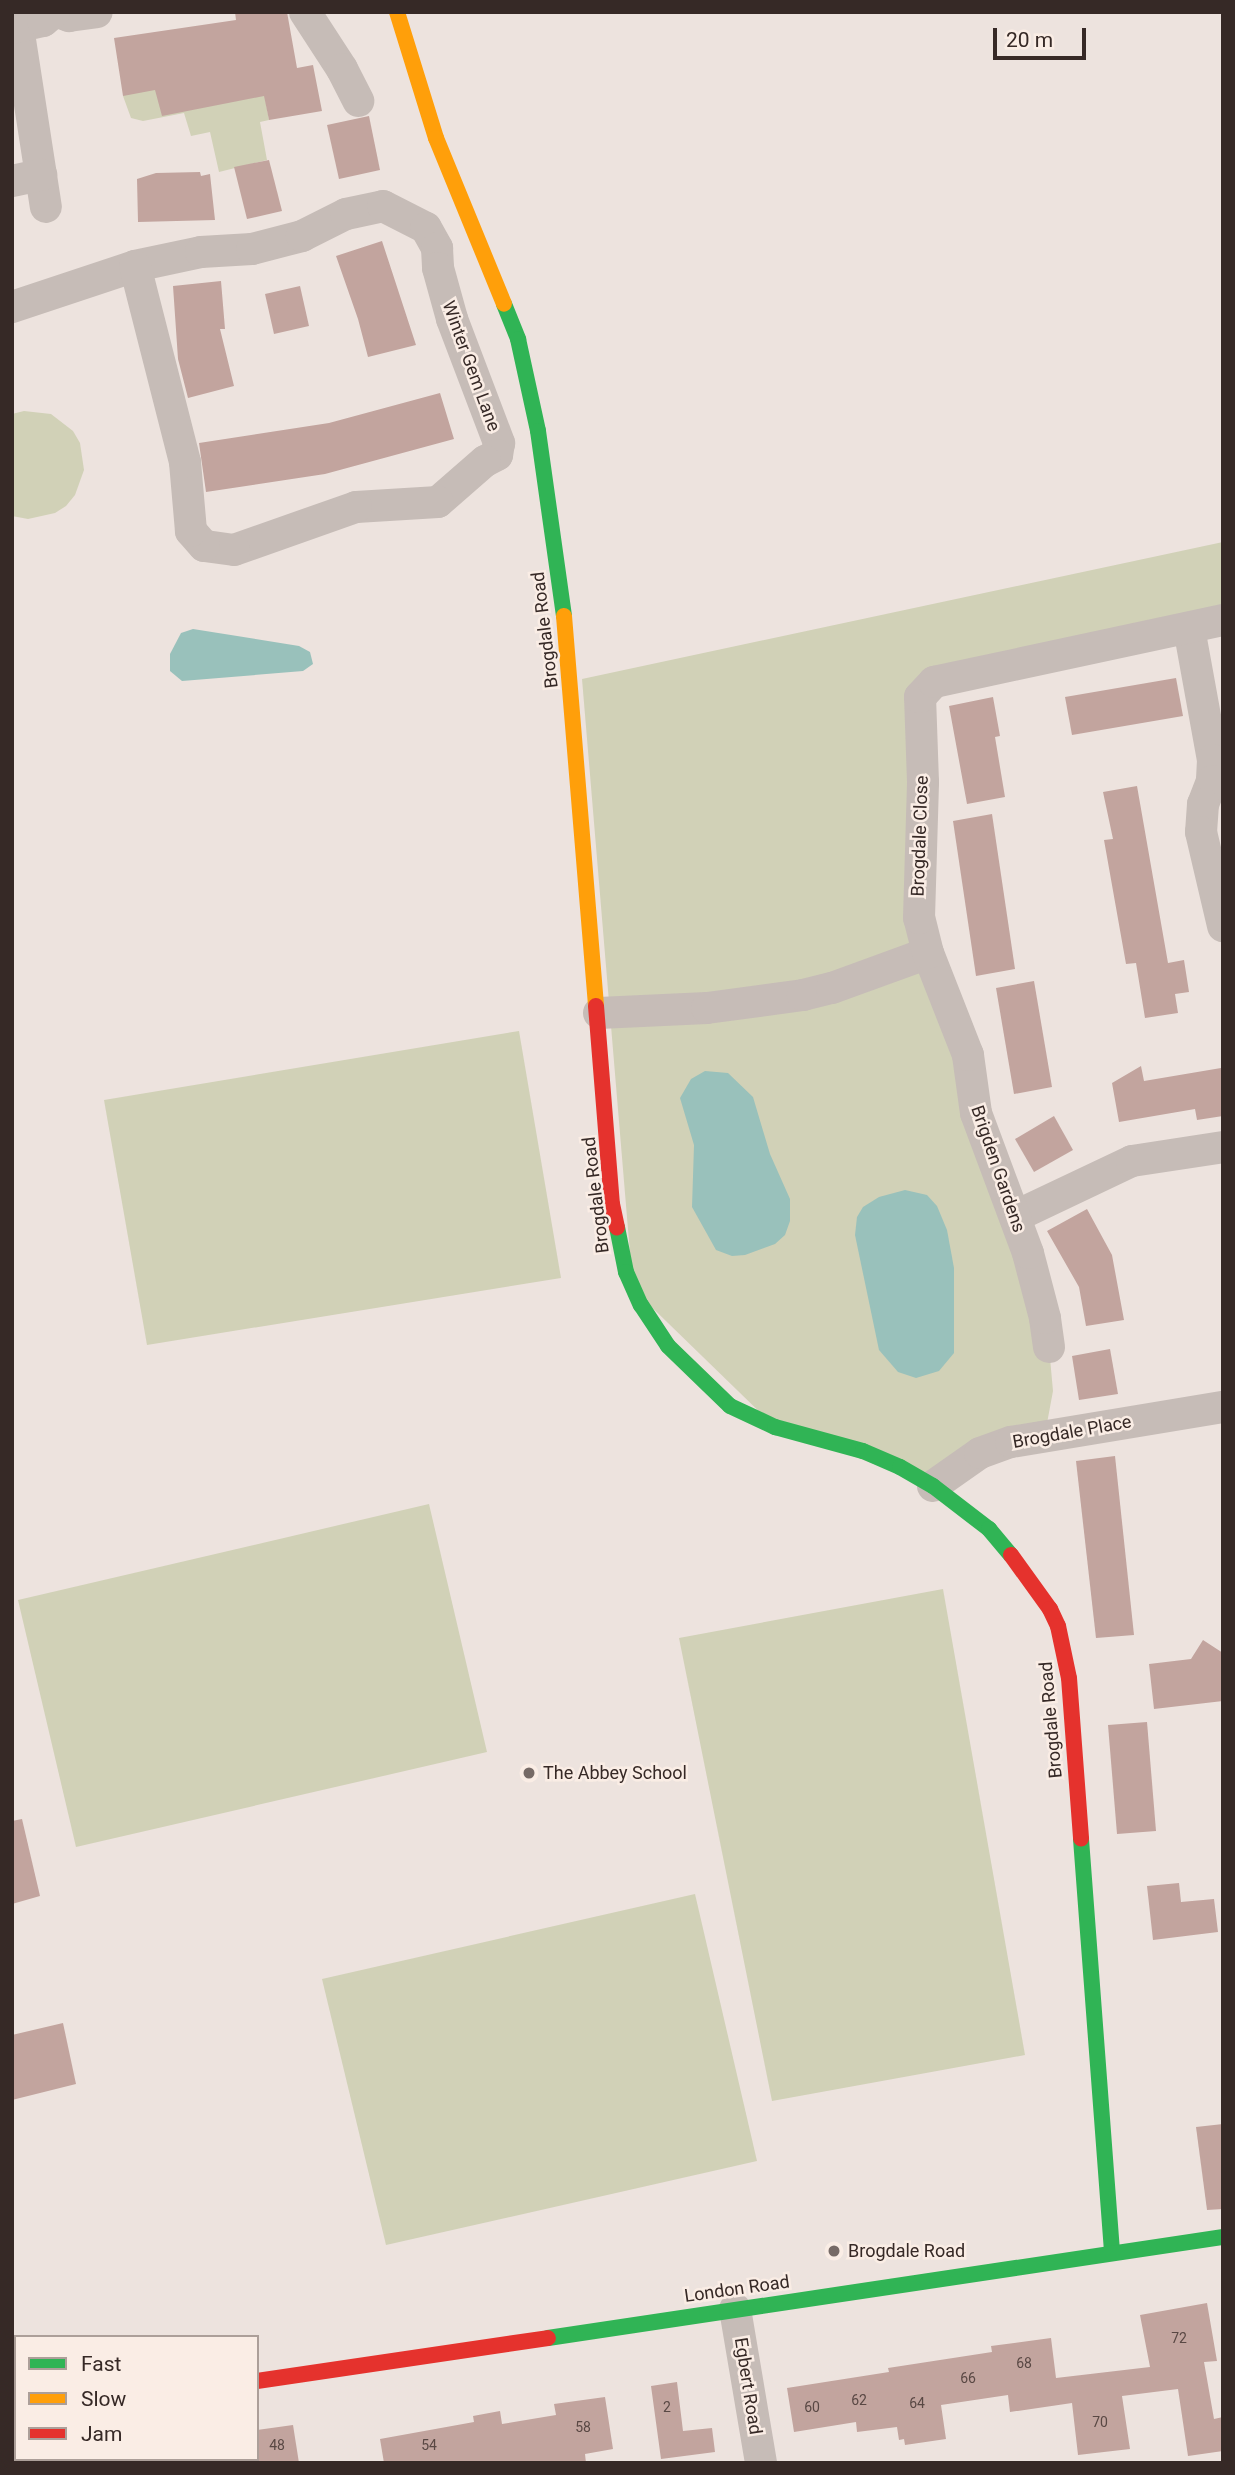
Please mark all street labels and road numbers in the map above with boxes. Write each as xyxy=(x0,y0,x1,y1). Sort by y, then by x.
street label: Winter Gem Lane xyxy=(437,298,505,434)
street label: Brogdale Road xyxy=(527,571,563,689)
street label: Brogdale Close xyxy=(907,775,933,897)
street label: Brigden Gardens xyxy=(966,1103,1030,1235)
street label: Brogdale Road xyxy=(578,1136,614,1254)
street label: Brogdale Place xyxy=(1011,1411,1133,1453)
street label: Brogdale Road xyxy=(1035,1661,1067,1779)
street label: London Road xyxy=(683,2271,791,2307)
street label: Egbert Road xyxy=(730,2336,766,2436)

